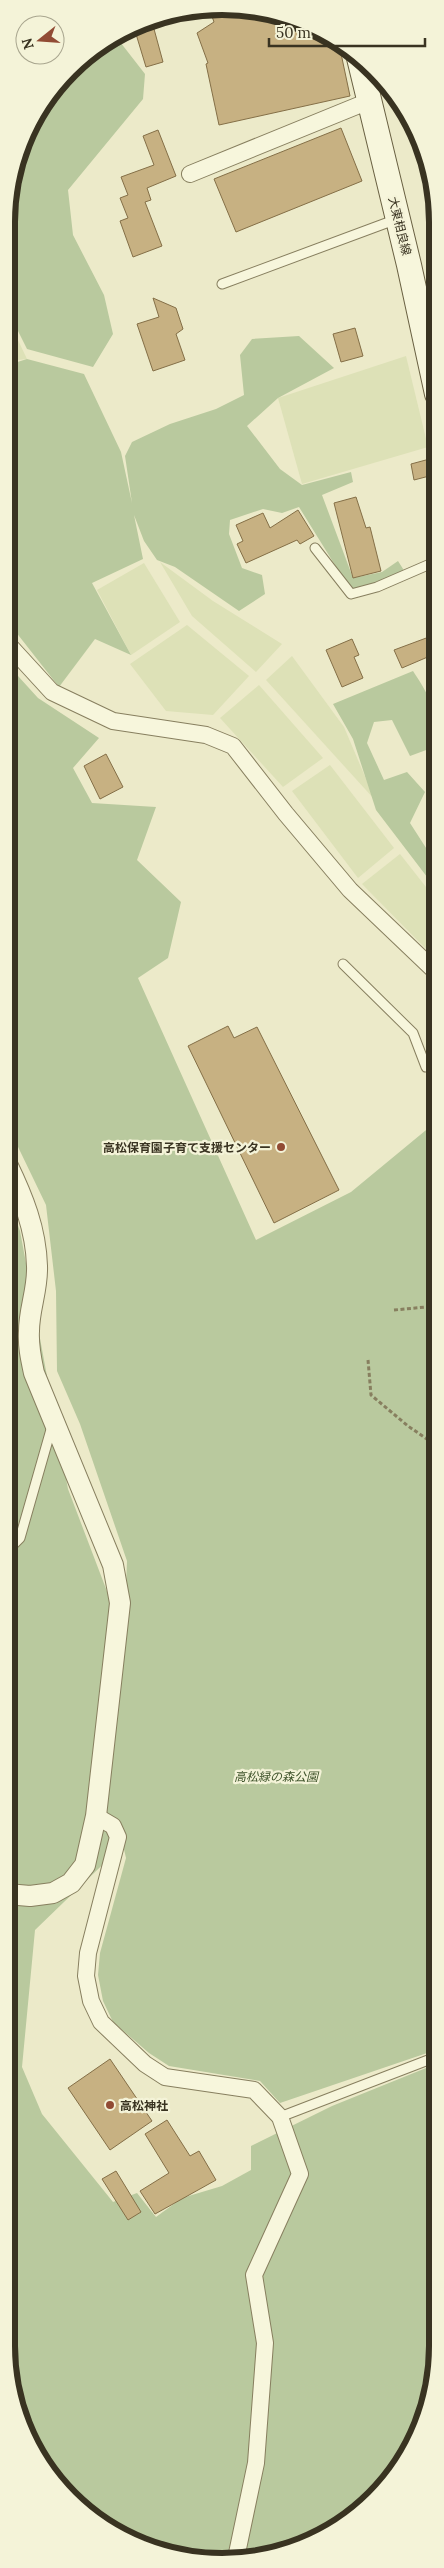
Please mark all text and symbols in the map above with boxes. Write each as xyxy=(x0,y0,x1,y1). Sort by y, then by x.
north arrow xyxy=(15,15,65,65)
scale bar xyxy=(269,15,425,47)
text: 50 m xyxy=(276,23,311,42)
text: N xyxy=(17,36,38,52)
street label: 大東相良線 xyxy=(385,195,415,257)
place label: 高松保育園子育て支援センター xyxy=(103,1140,271,1155)
marker: 高松保育園子育て支援センター xyxy=(275,1141,287,1153)
park label: 高松緑の森公園 xyxy=(234,1769,320,1784)
place label: 高松神社 xyxy=(120,2098,168,2113)
marker: 高松神社 xyxy=(104,2099,116,2111)

